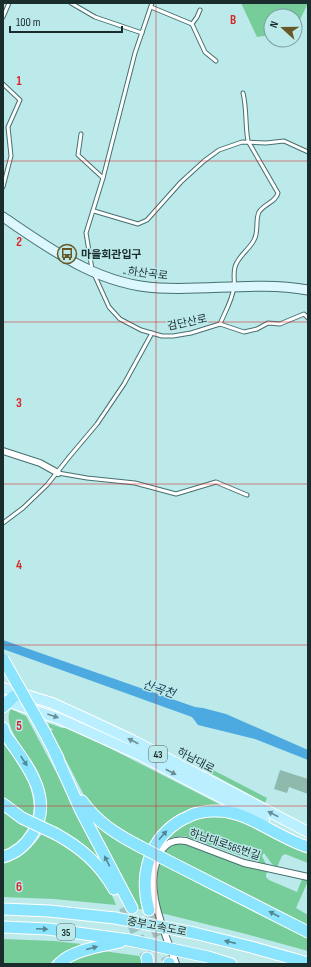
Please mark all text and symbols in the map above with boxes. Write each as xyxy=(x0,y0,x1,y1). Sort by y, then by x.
scale bar xyxy=(10,8,122,34)
north arrow xyxy=(263,8,303,48)
text: B xyxy=(230,12,236,28)
text: 100 m xyxy=(16,15,41,30)
text: N xyxy=(267,19,281,30)
text: 1 xyxy=(16,73,22,89)
text: 2 xyxy=(16,234,22,250)
bus stop icon: 마을회관입구 xyxy=(56,243,78,265)
place label: 마을회관입구 xyxy=(81,248,142,261)
street label: 하산곡로 xyxy=(127,265,169,282)
street label: 검단산로 xyxy=(166,312,208,333)
text: 3 xyxy=(16,395,22,411)
text: 4 xyxy=(16,557,22,573)
water label: 산곡천 xyxy=(141,677,179,703)
one-way arrow xyxy=(48,714,60,720)
text: 5 xyxy=(16,718,22,734)
one-way arrow xyxy=(128,738,139,744)
street label: 하남대로 xyxy=(175,745,217,776)
road number: 43 xyxy=(149,746,167,762)
one-way arrow xyxy=(20,756,28,766)
one-way arrow xyxy=(165,768,177,775)
one-way arrow xyxy=(268,811,279,817)
street label: 하남대로565번길 xyxy=(188,826,262,863)
one-way arrow xyxy=(159,830,168,840)
one-way arrow xyxy=(104,855,110,867)
text: 6 xyxy=(16,879,22,895)
one-way arrow xyxy=(268,911,279,917)
street label: 중부고속도로 xyxy=(126,914,188,939)
road number: 35 xyxy=(57,924,75,940)
one-way arrow xyxy=(36,926,49,932)
one-way arrow xyxy=(224,938,236,944)
one-way arrow xyxy=(86,945,98,951)

